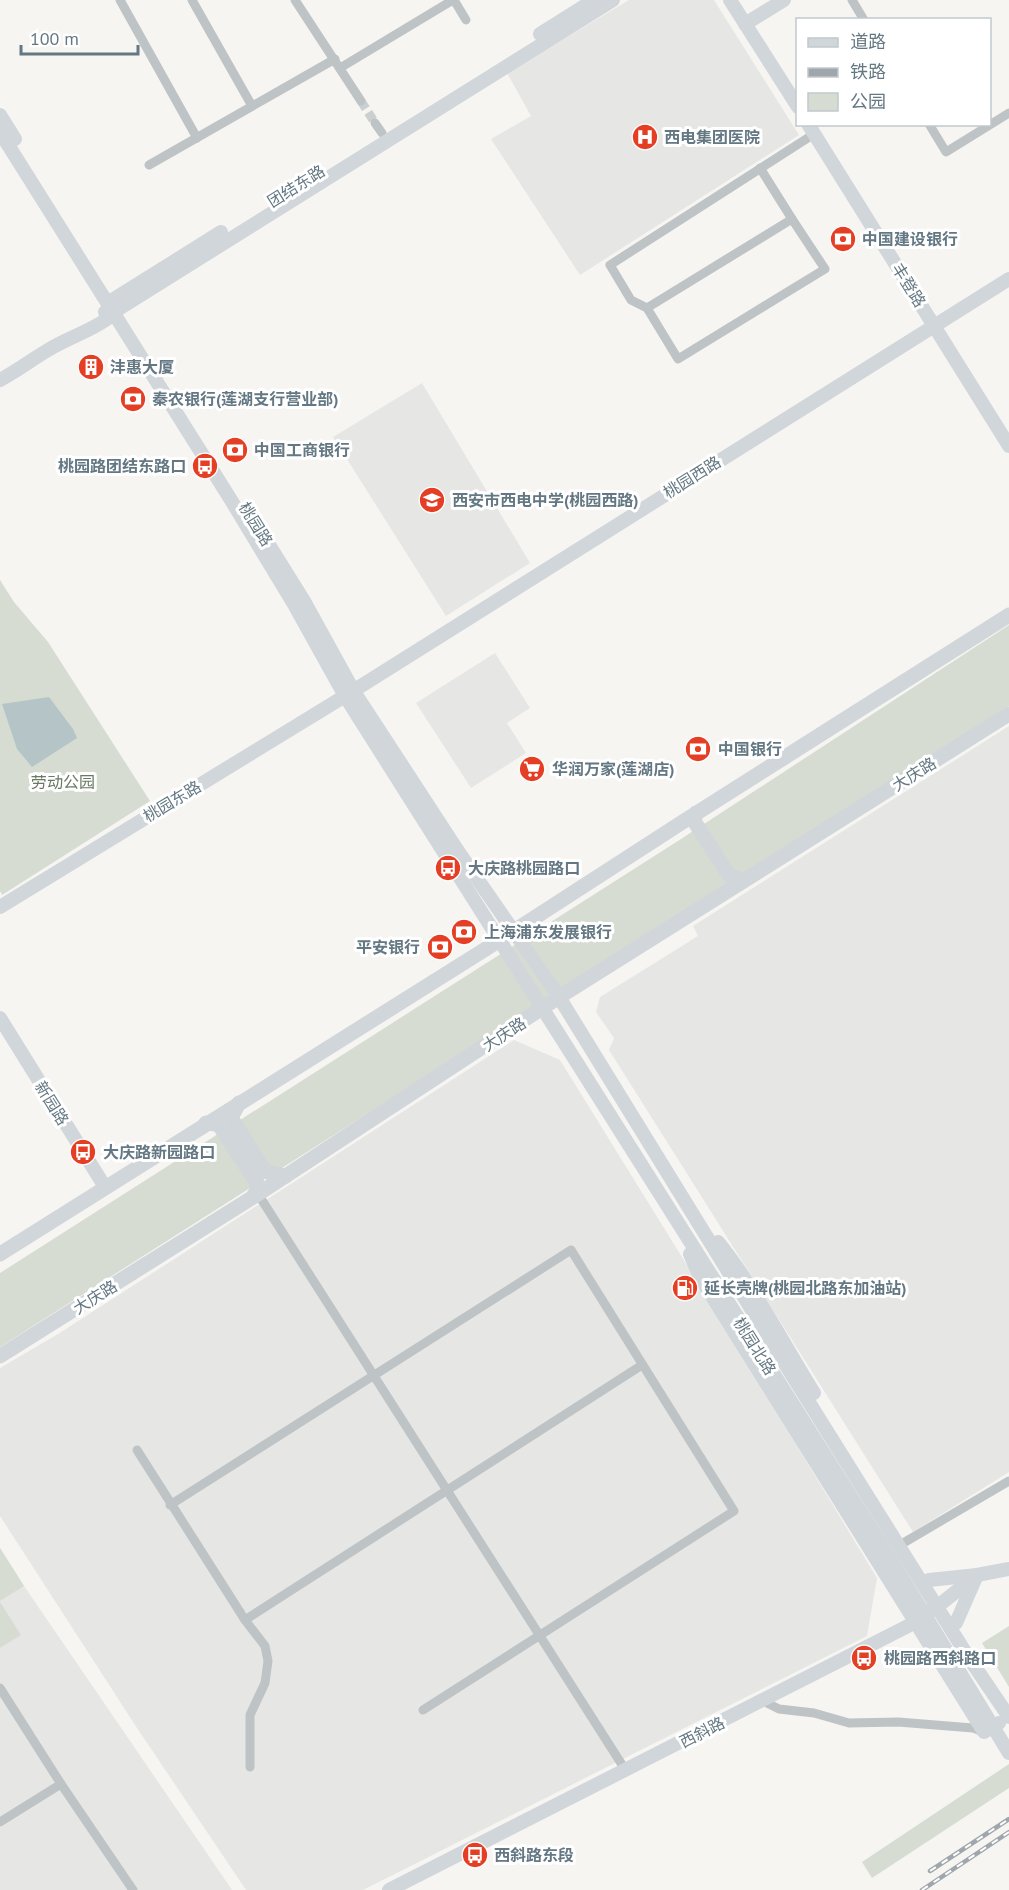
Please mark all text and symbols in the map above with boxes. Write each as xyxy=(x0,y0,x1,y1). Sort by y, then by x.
scale bar xyxy=(21,18,138,56)
legend xyxy=(796,18,991,126)
text: 100 m xyxy=(30,27,79,50)
text: 道路 xyxy=(850,30,886,53)
text: 铁路 xyxy=(850,60,886,83)
text: 公园 xyxy=(850,90,886,113)
hospital icon: 西电集团医院 xyxy=(630,122,660,152)
place label: 西电集团医院 xyxy=(664,127,760,147)
street label: 团结东路 xyxy=(264,161,328,211)
bank icon: 中国建设银行 xyxy=(828,224,858,254)
place label: 中国建设银行 xyxy=(862,229,958,249)
street label: 丰登路 xyxy=(888,259,930,311)
building icon: 沣惠大厦 xyxy=(76,352,106,382)
place label: 沣惠大厦 xyxy=(110,357,174,377)
bank icon: 秦农银行(莲湖支行营业部) xyxy=(118,384,148,414)
place label: 秦农银行(莲湖支行营业部) xyxy=(152,389,338,409)
bank icon: 中国工商银行 xyxy=(220,435,250,465)
place label: 中国工商银行 xyxy=(254,440,350,460)
bus stop icon: 桃园路团结东路口 xyxy=(190,451,220,481)
street label: 桃园西路 xyxy=(660,452,724,502)
place label: 桃园路团结东路口 xyxy=(58,456,186,476)
school or university icon: 西安市西电中学(桃园西路) xyxy=(417,485,447,515)
place label: 西安市西电中学(桃园西路) xyxy=(452,490,638,510)
street label: 桃园路 xyxy=(235,498,277,550)
bank icon: 中国银行 xyxy=(683,734,713,764)
place label: 中国银行 xyxy=(718,739,782,759)
street label: 大庆路 xyxy=(888,753,940,795)
supermarket icon: 华润万家(莲湖店) xyxy=(517,754,547,784)
place label: 华润万家(莲湖店) xyxy=(552,759,674,779)
park label: 劳动公园 xyxy=(31,772,95,792)
street label: 桃园东路 xyxy=(139,776,205,826)
bus stop icon: 大庆路桃园路口 xyxy=(433,853,463,883)
place label: 大庆路桃园路口 xyxy=(468,858,580,878)
bank icon: 上海浦东发展银行 xyxy=(449,917,479,947)
place label: 上海浦东发展银行 xyxy=(484,922,612,942)
bank icon: 平安银行 xyxy=(425,932,455,962)
place label: 平安银行 xyxy=(356,937,420,957)
street label: 大庆路 xyxy=(478,1013,530,1055)
street label: 新园路 xyxy=(31,1077,73,1129)
bus stop icon: 大庆路新园路口 xyxy=(68,1137,98,1167)
place label: 大庆路新园路口 xyxy=(103,1142,215,1162)
fuel station icon: 延长壳牌(桃园北路东加油站) xyxy=(670,1273,700,1303)
street label: 大庆路 xyxy=(69,1276,121,1318)
place label: 延长壳牌(桃园北路东加油站) xyxy=(704,1278,906,1298)
street label: 桃园北路 xyxy=(730,1314,780,1378)
bus stop icon: 桃园路西斜路口 xyxy=(849,1643,879,1673)
place label: 桃园路西斜路口 xyxy=(884,1648,996,1668)
street label: 西斜路 xyxy=(676,1712,728,1752)
bus stop icon: 西斜路东段 xyxy=(460,1840,490,1870)
place label: 西斜路东段 xyxy=(494,1845,574,1865)

